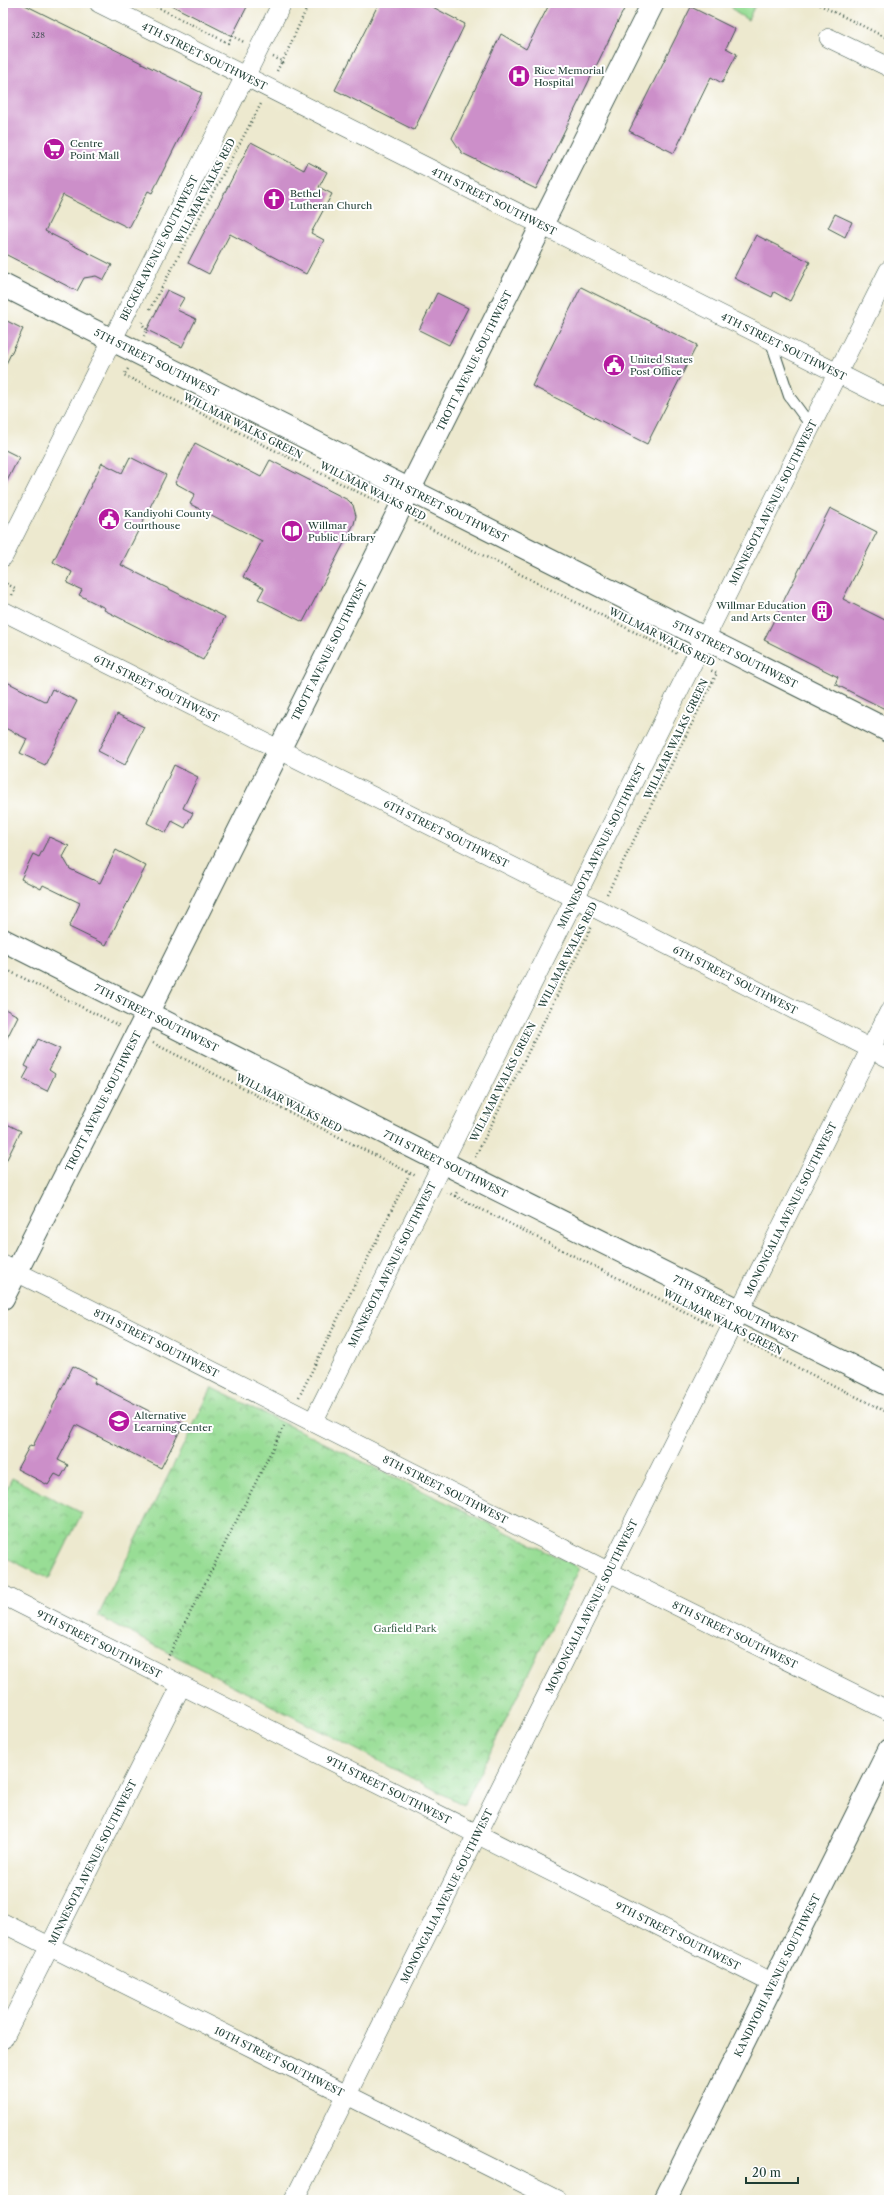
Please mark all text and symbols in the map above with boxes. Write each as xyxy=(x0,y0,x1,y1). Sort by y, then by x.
street label: 4TH STREET SOUTHWEST xyxy=(140,19,270,93)
house number: 328 xyxy=(31,30,45,40)
hospital icon: Rice Memorial Hospital xyxy=(506,63,532,89)
place label: Rice Memorial Hospital xyxy=(534,64,604,89)
supermarket icon: Centre Point Mall xyxy=(41,136,67,162)
street label: WILLMAR WALKS RED xyxy=(171,136,238,247)
place label: Centre Point Mall xyxy=(70,137,119,162)
street label: 4TH STREET SOUTHWEST xyxy=(429,164,559,238)
street label: BECKER AVENUE SOUTHWEST xyxy=(117,173,201,323)
church icon: Bethel Lutheran Church xyxy=(261,186,287,212)
place label: Bethel Lutheran Church xyxy=(290,187,373,212)
street label: TROTT AVENUE SOUTHWEST xyxy=(433,288,515,433)
street label: 4TH STREET SOUTHWEST xyxy=(719,309,849,383)
street label: 5TH STREET SOUTHWEST xyxy=(92,325,222,399)
public building icon: United States Post Office xyxy=(601,352,627,378)
place label: United States Post Office xyxy=(630,353,693,378)
street label: WILLMAR WALKS GREEN xyxy=(180,390,305,462)
street label: MINNESOTA AVENUE SOUTHWEST xyxy=(726,417,820,587)
street label: WILLMAR WALKS RED xyxy=(317,458,428,523)
street label: 5TH STREET SOUTHWEST xyxy=(381,471,511,545)
public building icon: Kandiyohi County Courthouse xyxy=(96,506,122,532)
place label: Kandiyohi County Courthouse xyxy=(124,507,212,532)
library icon: Willmar Public Library xyxy=(279,518,305,544)
place label: Willmar Public Library xyxy=(307,519,376,544)
street label: TROTT AVENUE SOUTHWEST xyxy=(288,577,370,723)
building icon: Willmar Education and Arts Center xyxy=(809,598,835,624)
place label: Willmar Education and Arts Center xyxy=(715,599,807,624)
street label: WILLMAR WALKS RED xyxy=(606,604,717,669)
street label: 5TH STREET SOUTHWEST xyxy=(671,617,800,691)
street label: 6TH STREET SOUTHWEST xyxy=(92,651,222,725)
street label: WILLMAR WALKS GREEN xyxy=(641,677,711,802)
street label: MINNESOTA AVENUE SOUTHWEST xyxy=(554,761,648,931)
street label: 6TH STREET SOUTHWEST xyxy=(382,797,512,870)
street label: WILLMAR WALKS RED xyxy=(535,900,600,1011)
street label: 6TH STREET SOUTHWEST xyxy=(671,942,800,1017)
street label: 7TH STREET SOUTHWEST xyxy=(92,981,221,1055)
street label: WILLMAR WALKS GREEN xyxy=(467,1020,539,1145)
street label: TROTT AVENUE SOUTHWEST xyxy=(62,1028,144,1173)
street label: WILLMAR WALKS RED xyxy=(233,1070,344,1135)
street label: MONONGALIA AVENUE SOUTHWEST xyxy=(741,1119,840,1299)
street label: 7TH STREET SOUTHWEST xyxy=(381,1127,511,1201)
street label: MINNESOTA AVENUE SOUTHWEST xyxy=(345,1179,439,1350)
street label: 7TH STREET SOUTHWEST xyxy=(671,1272,800,1345)
street label: WILLMAR WALKS GREEN xyxy=(660,1286,785,1358)
street label: 8TH STREET SOUTHWEST xyxy=(92,1306,222,1380)
school or university icon: Alternative Learning Center xyxy=(106,1408,132,1434)
place label: Alternative Learning Center xyxy=(133,1409,213,1434)
street label: 8TH STREET SOUTHWEST xyxy=(381,1452,511,1527)
street label: MONONGALIA AVENUE SOUTHWEST xyxy=(542,1516,641,1696)
street label: 8TH STREET SOUTHWEST xyxy=(670,1598,800,1671)
street label: 9TH STREET SOUTHWEST xyxy=(35,1607,165,1681)
park label: Garfield Park xyxy=(374,1622,438,1635)
street label: 9TH STREET SOUTHWEST xyxy=(324,1753,454,1827)
street label: MINNESOTA AVENUE SOUTHWEST xyxy=(45,1777,139,1947)
street label: MONONGALIA AVENUE SOUTHWEST xyxy=(397,1806,496,1985)
street label: KANDIYOHI AVENUE SOUTHWEST xyxy=(731,1891,823,2059)
street label: 9TH STREET SOUTHWEST xyxy=(613,1899,743,1973)
street label: 10TH STREET SOUTHWEST xyxy=(212,2023,347,2099)
scale bar xyxy=(746,2159,798,2185)
text: 20 m xyxy=(752,2165,781,2180)

